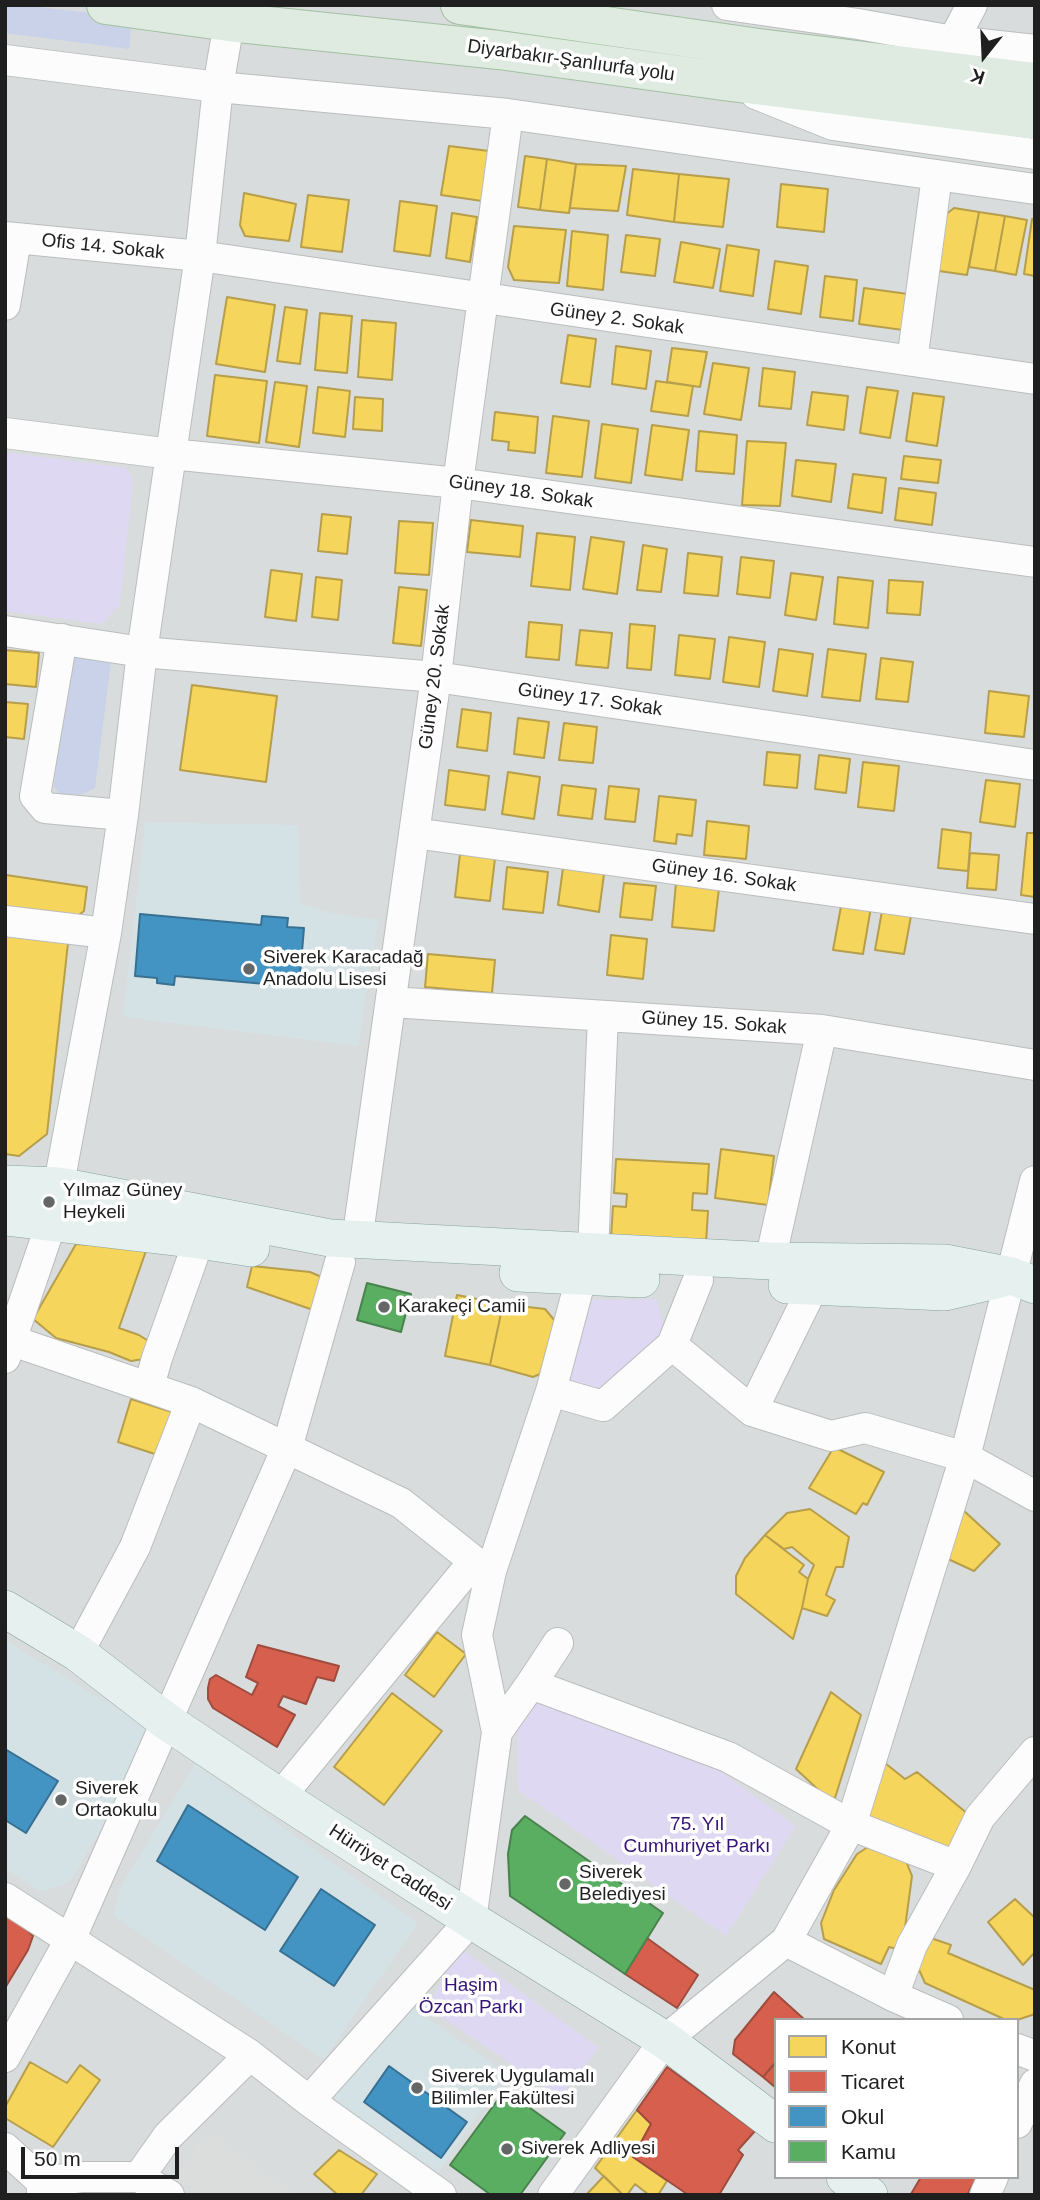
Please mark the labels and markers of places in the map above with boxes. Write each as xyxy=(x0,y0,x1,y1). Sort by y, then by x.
place label: Siverek Karacadağ Anadolu Lisesi xyxy=(263,947,424,991)
marker: Siverek Karacadağ Anadolu Lisesi xyxy=(241,961,257,977)
place label: Yılmaz Güney Heykeli xyxy=(63,1180,182,1224)
marker: Yılmaz Güney Heykeli xyxy=(41,1194,57,1210)
place label: Karakeçi Camii xyxy=(398,1296,526,1318)
marker: Karakeçi Camii xyxy=(376,1299,392,1315)
place label: Siverek Ortaokulu xyxy=(75,1778,157,1822)
marker: Siverek Ortaokulu xyxy=(53,1792,69,1808)
place label: Siverek Belediyesi xyxy=(579,1862,666,1906)
marker: Siverek Belediyesi xyxy=(557,1876,573,1892)
place label: Siverek Uygulamalı Bilimler Fakültesi xyxy=(431,2066,595,2110)
marker: Siverek Uygulamalı Bilimler Fakültesi xyxy=(409,2080,425,2096)
place label: Siverek Adliyesi xyxy=(521,2138,655,2160)
marker: Siverek Adliyesi xyxy=(499,2141,515,2157)

